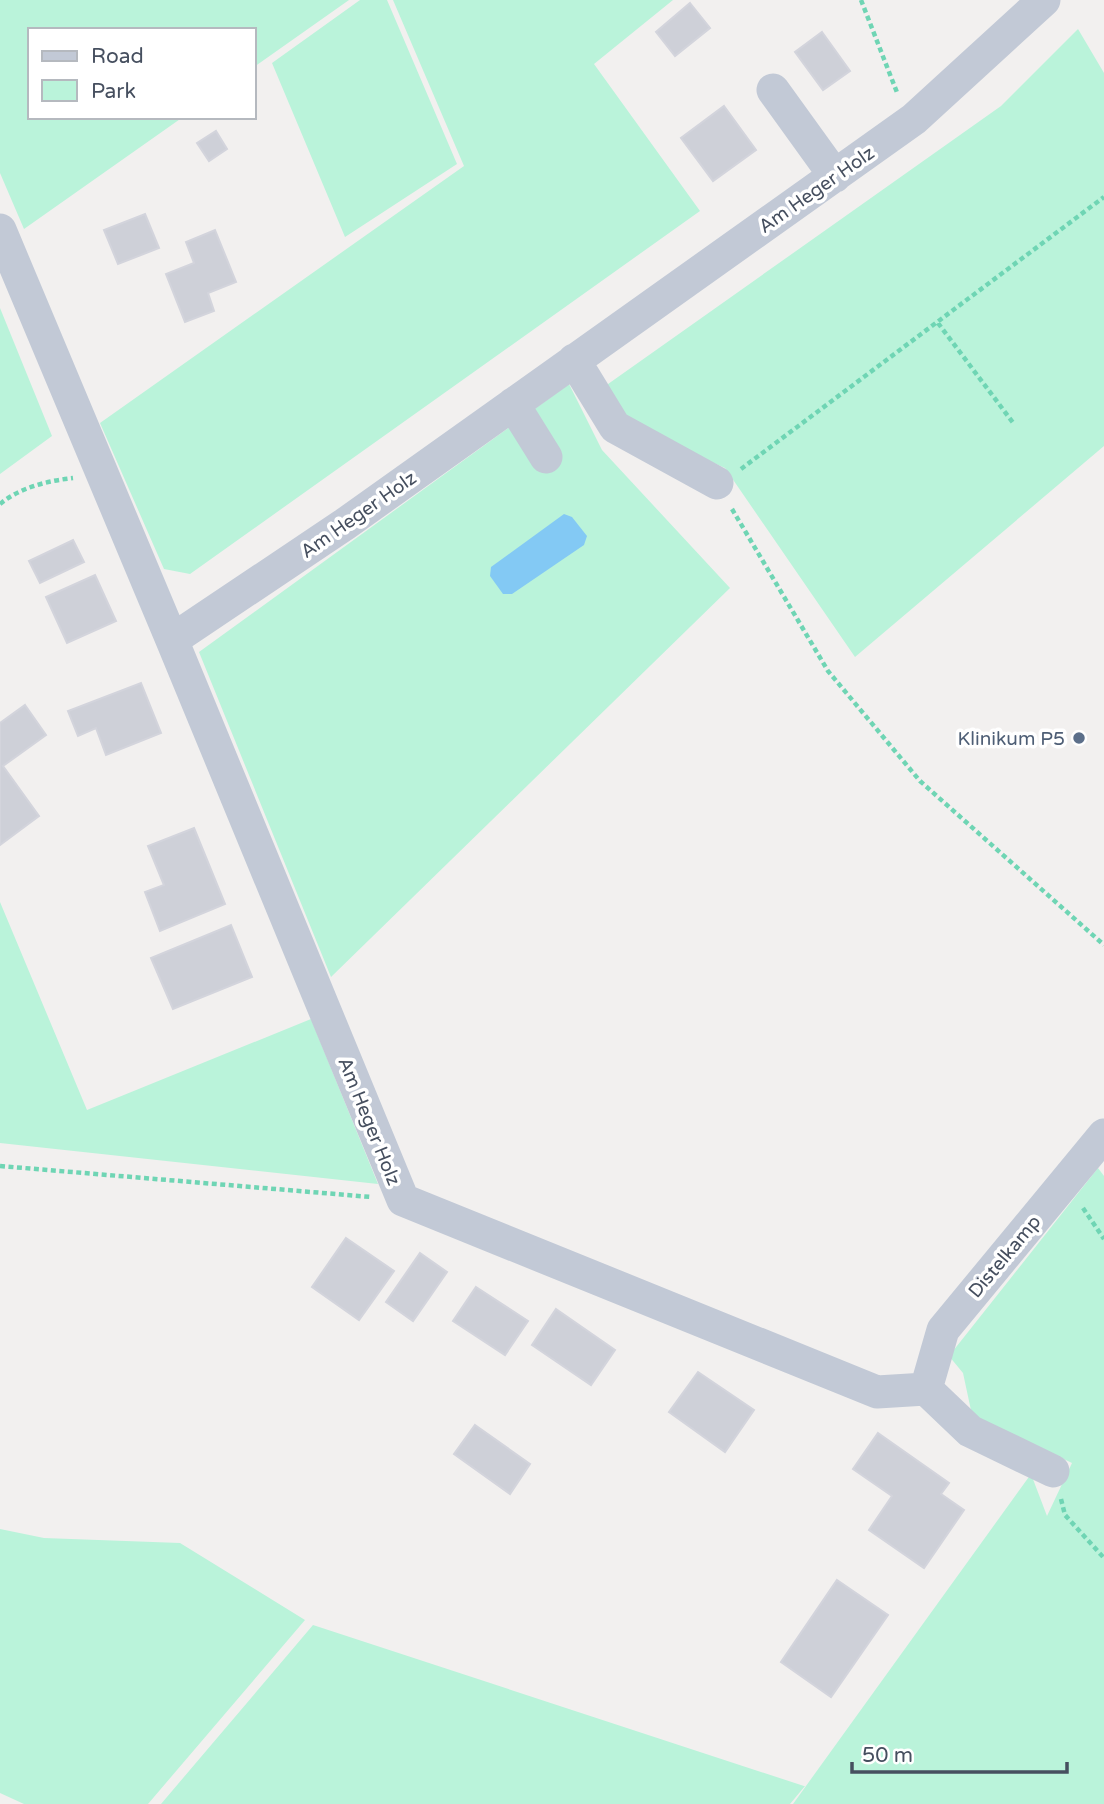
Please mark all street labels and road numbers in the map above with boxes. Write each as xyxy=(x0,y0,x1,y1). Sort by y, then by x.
street label: Am Heger Holz xyxy=(755,142,879,238)
street label: Am Heger Holz xyxy=(297,467,421,563)
street label: Am Heger Holz xyxy=(333,1054,405,1189)
street label: Distelkamp xyxy=(964,1211,1046,1302)

